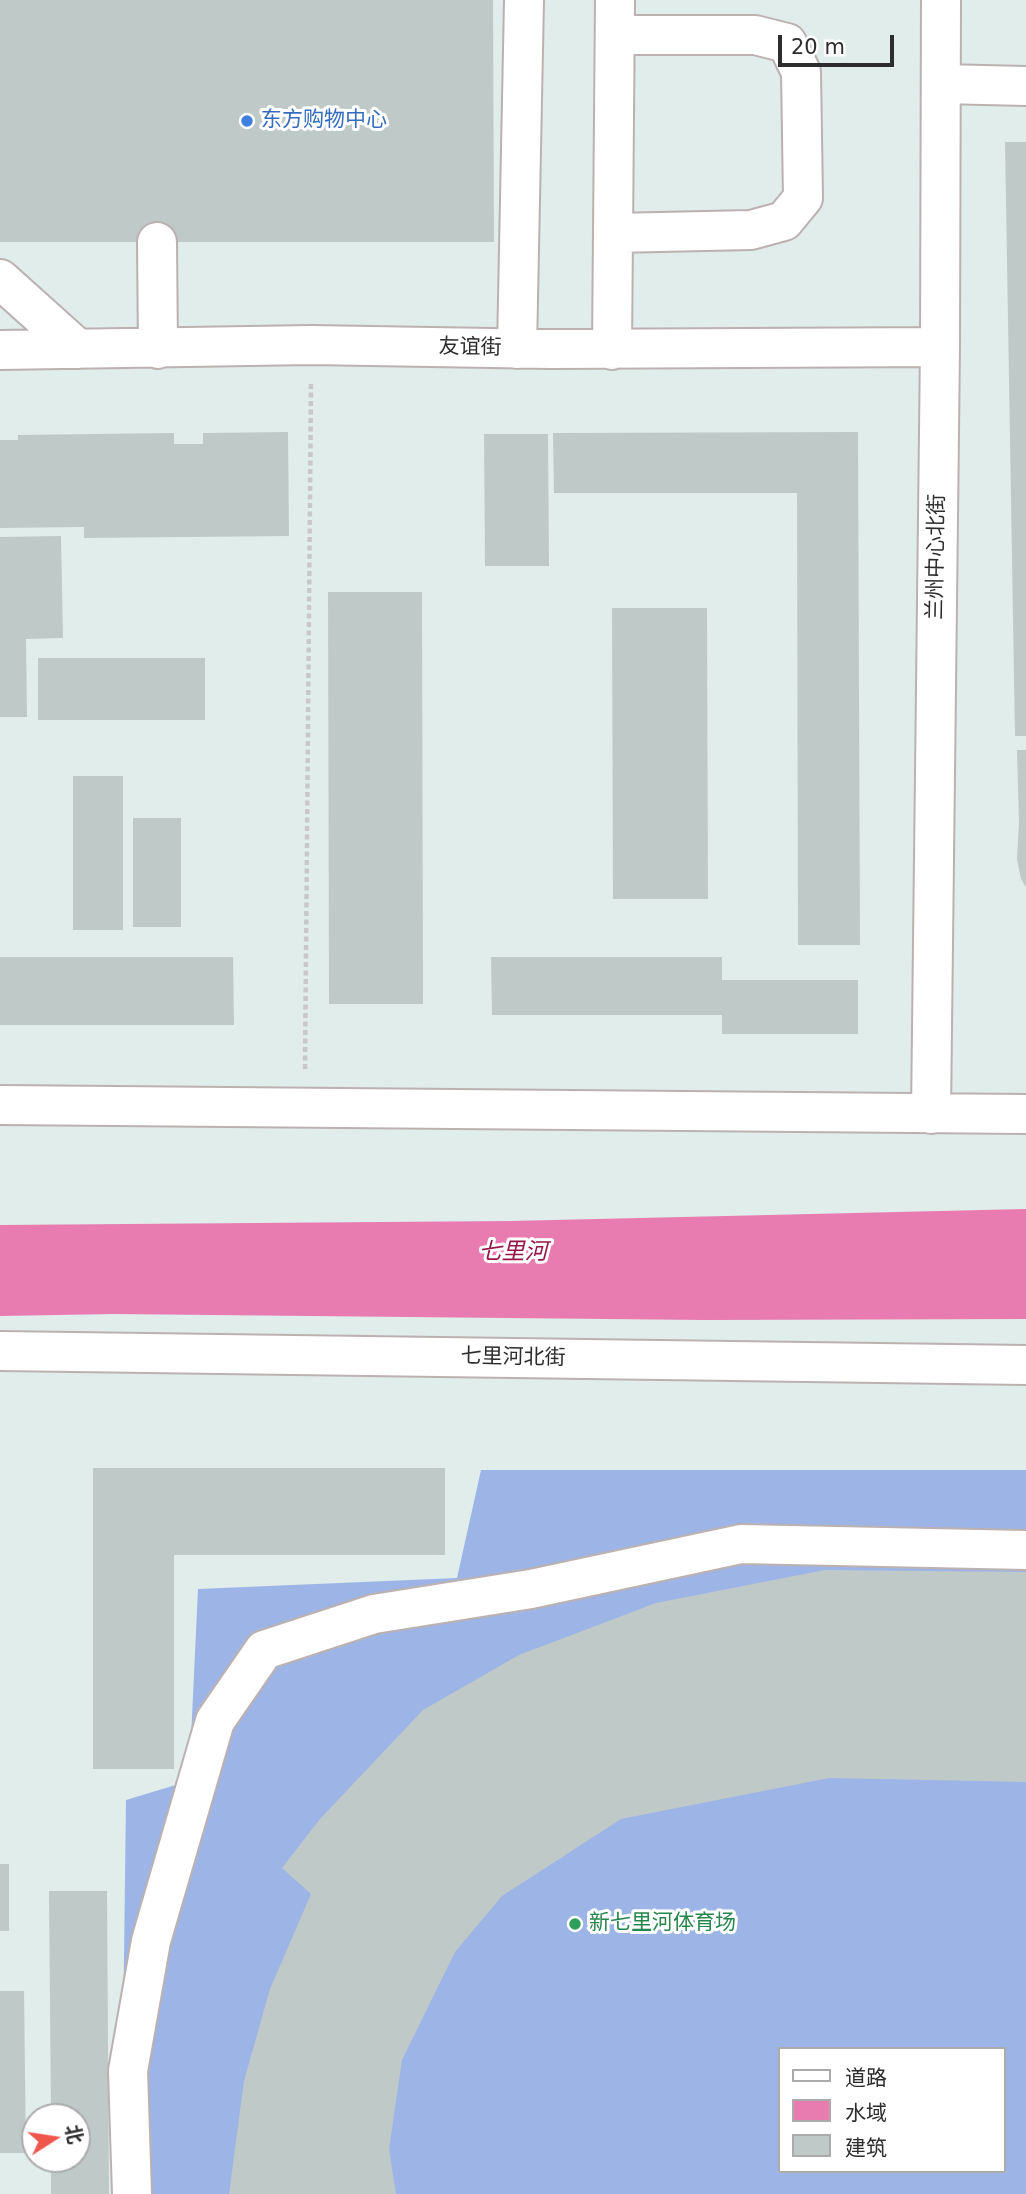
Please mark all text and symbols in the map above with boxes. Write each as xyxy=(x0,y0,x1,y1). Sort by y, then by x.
scale bar xyxy=(781,21,897,65)
text: 20 m xyxy=(791,35,845,59)
place label: 东方购物中心 xyxy=(261,108,387,134)
marker: 东方购物中心 xyxy=(239,113,255,129)
street label: 友谊街 xyxy=(438,335,502,361)
street label: 兰州中心北街 xyxy=(923,494,951,620)
water label: 七里河 xyxy=(479,1239,547,1267)
street label: 七里河北街 xyxy=(460,1344,566,1372)
place label: 新七里河体育场 xyxy=(589,1911,736,1937)
marker: 新七里河体育场 xyxy=(567,1916,583,1932)
legend xyxy=(778,2047,1005,2173)
text: 道路 xyxy=(845,2066,887,2090)
text: 水域 xyxy=(845,2101,887,2125)
north arrow xyxy=(21,2103,91,2173)
text: 北 xyxy=(62,2122,87,2146)
text: 建筑 xyxy=(845,2136,887,2160)

